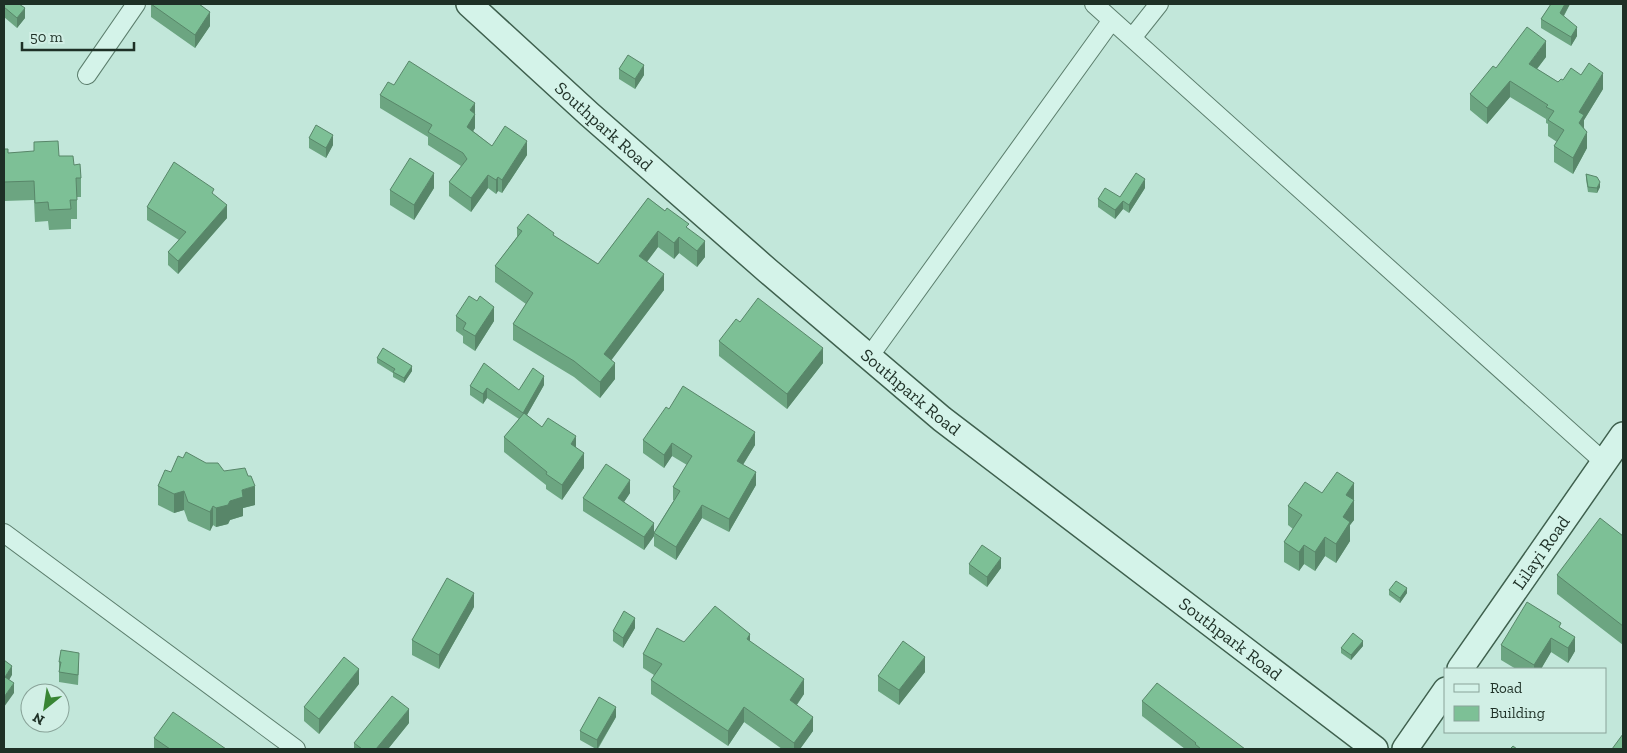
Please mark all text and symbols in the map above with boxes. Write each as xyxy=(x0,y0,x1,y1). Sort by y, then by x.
scale bar xyxy=(22,20,135,52)
text: 50 m xyxy=(30,28,63,46)
street label: Southpark Road xyxy=(550,77,657,176)
street label: Southpark Road xyxy=(856,344,965,440)
street label: Lilayi Road xyxy=(1508,511,1575,594)
street label: Southpark Road xyxy=(1174,593,1287,685)
legend xyxy=(1444,668,1607,733)
text: Road xyxy=(1490,679,1523,697)
north arrow xyxy=(20,683,70,733)
text: Building xyxy=(1490,704,1545,722)
text: N xyxy=(30,709,48,729)

